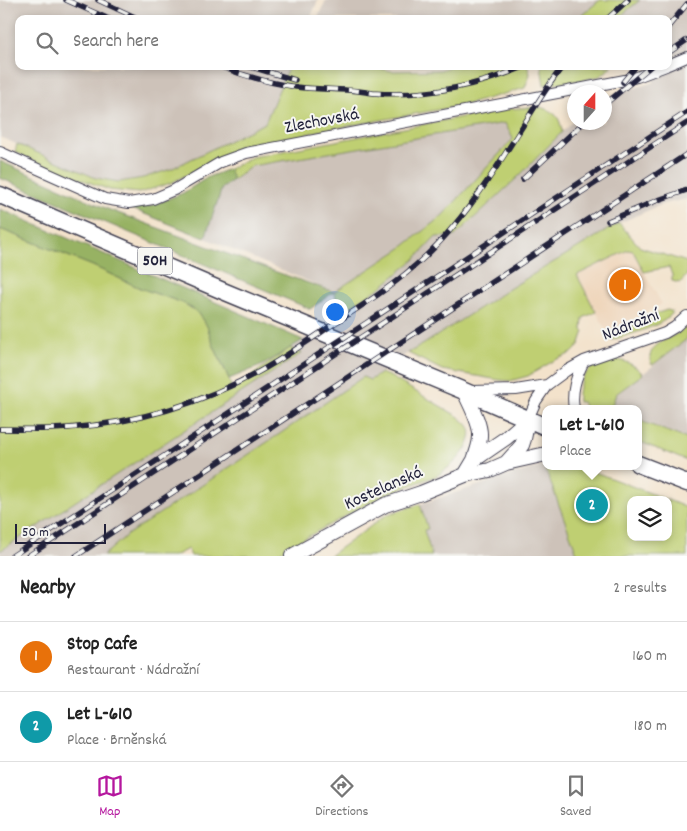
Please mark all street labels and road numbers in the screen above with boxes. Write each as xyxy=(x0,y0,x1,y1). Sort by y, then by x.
street label: Zlechovská xyxy=(283,103,361,141)
road number: 50H xyxy=(138,248,172,274)
street label: Nádražní xyxy=(599,303,665,348)
street label: Kostelanská xyxy=(341,461,427,517)

